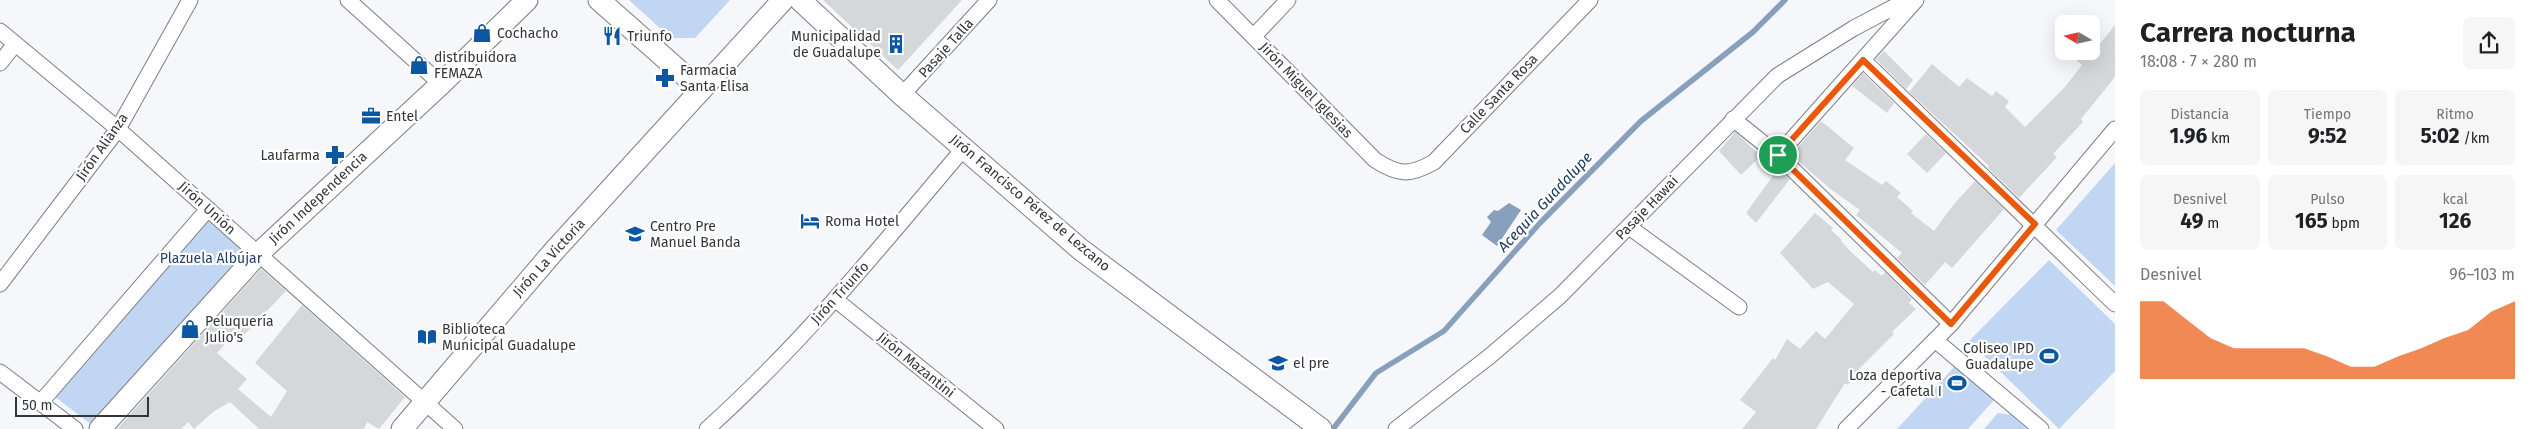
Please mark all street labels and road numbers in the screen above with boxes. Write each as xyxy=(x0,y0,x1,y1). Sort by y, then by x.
street label: Pasaje Talla xyxy=(915,15,977,81)
street label: Jirón Miguel Iglesias xyxy=(1256,39,1356,142)
street label: Calle Santa Rosa xyxy=(1456,50,1542,138)
street label: Jirón Alianza xyxy=(72,110,132,184)
street label: Jirón Francisco Pérez de Lezcano xyxy=(946,131,1114,275)
street label: Jirón Independencia xyxy=(265,148,371,248)
street label: Pasaje Hawai xyxy=(1612,172,1682,244)
street label: Jirón Unión xyxy=(175,178,239,238)
street label: Jirón La Victoria xyxy=(509,215,589,301)
street label: Jirón Triunfo xyxy=(807,258,873,328)
street label: Jirón Mazantini xyxy=(874,329,958,401)

